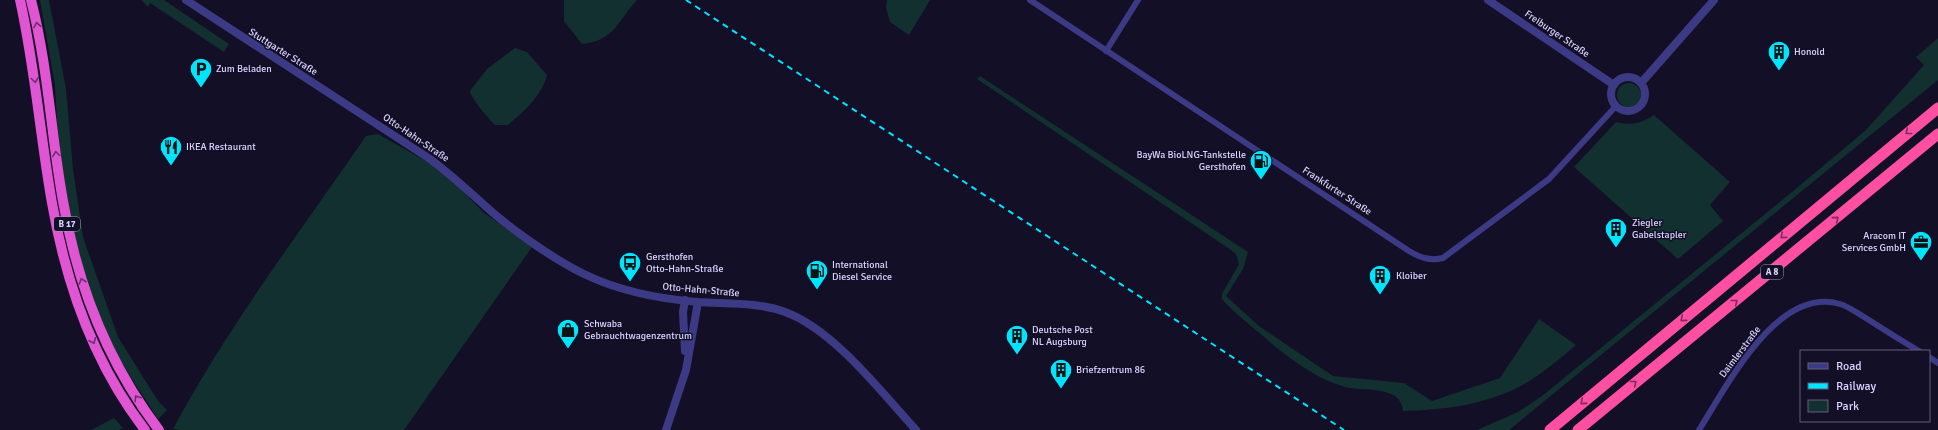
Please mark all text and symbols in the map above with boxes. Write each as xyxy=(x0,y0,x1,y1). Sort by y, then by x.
street label: Freiburger Straße xyxy=(1522,8,1592,60)
one-way arrow xyxy=(33,22,42,28)
street label: Stuttgarter Straße xyxy=(246,26,320,78)
building icon: Honold xyxy=(1766,39,1792,72)
place label: Honold xyxy=(1794,46,1825,58)
parking icon: Zum Beladen xyxy=(188,56,214,89)
place label: Zum Beladen xyxy=(216,63,272,75)
one-way arrow xyxy=(30,77,39,83)
street label: Otto-Hahn-Straße xyxy=(381,111,451,165)
one-way arrow xyxy=(1905,128,1912,135)
restaurant icon: IKEA Restaurant xyxy=(158,134,184,167)
place label: IKEA Restaurant xyxy=(186,141,256,153)
fuel station icon: BayWa BioLNG-Tankstelle Gersthofen xyxy=(1248,148,1274,181)
place label: BayWa BioLNG-Tankstelle Gersthofen xyxy=(1136,149,1246,173)
one-way arrow xyxy=(52,151,61,157)
street label: Frankfurter Straße xyxy=(1300,164,1374,218)
building icon: Ziegler Gabelstapler xyxy=(1603,216,1629,249)
road number: B 17 xyxy=(54,217,80,231)
place label: Ziegler Gabelstapler xyxy=(1632,217,1687,241)
one-way arrow xyxy=(1831,217,1838,224)
office icon: Aracom IT Services GmbH xyxy=(1908,229,1934,262)
place label: Aracom IT Services GmbH xyxy=(1842,230,1906,254)
one-way arrow xyxy=(1780,231,1787,238)
bus stop icon: Gersthofen Otto-Hahn-Straße xyxy=(617,250,643,283)
place label: Gersthofen Otto-Hahn-Straße xyxy=(646,251,723,275)
fuel station icon: International Diesel Service xyxy=(804,258,830,291)
place label: International Diesel Service xyxy=(832,259,892,283)
building icon: Kloiber xyxy=(1367,263,1393,296)
road number: A 8 xyxy=(1761,265,1783,279)
place label: Kloiber xyxy=(1396,270,1427,282)
one-way arrow xyxy=(78,277,87,284)
street label: Otto-Hahn-Straße xyxy=(662,281,740,299)
one-way arrow xyxy=(1731,299,1738,306)
one-way arrow xyxy=(1680,314,1687,321)
shop icon: Schwaba Gebrauchtwagenzentrum xyxy=(555,317,581,350)
place label: Schwaba Gebrauchtwagenzentrum xyxy=(584,318,692,342)
building icon: Deutsche Post NL Augsburg xyxy=(1004,323,1030,356)
place label: Deutsche Post NL Augsburg xyxy=(1032,324,1093,348)
street label: Daimlerstraße xyxy=(1717,324,1763,380)
one-way arrow xyxy=(88,337,96,344)
legend xyxy=(1800,350,1930,422)
building icon: Briefzentrum 86 xyxy=(1048,357,1074,390)
text: Road xyxy=(1836,359,1862,374)
place label: Briefzentrum 86 xyxy=(1076,364,1145,376)
text: Railway xyxy=(1836,379,1876,394)
one-way arrow xyxy=(1630,381,1637,388)
one-way arrow xyxy=(134,395,142,402)
one-way arrow xyxy=(1580,398,1588,405)
text: Park xyxy=(1836,399,1859,414)

